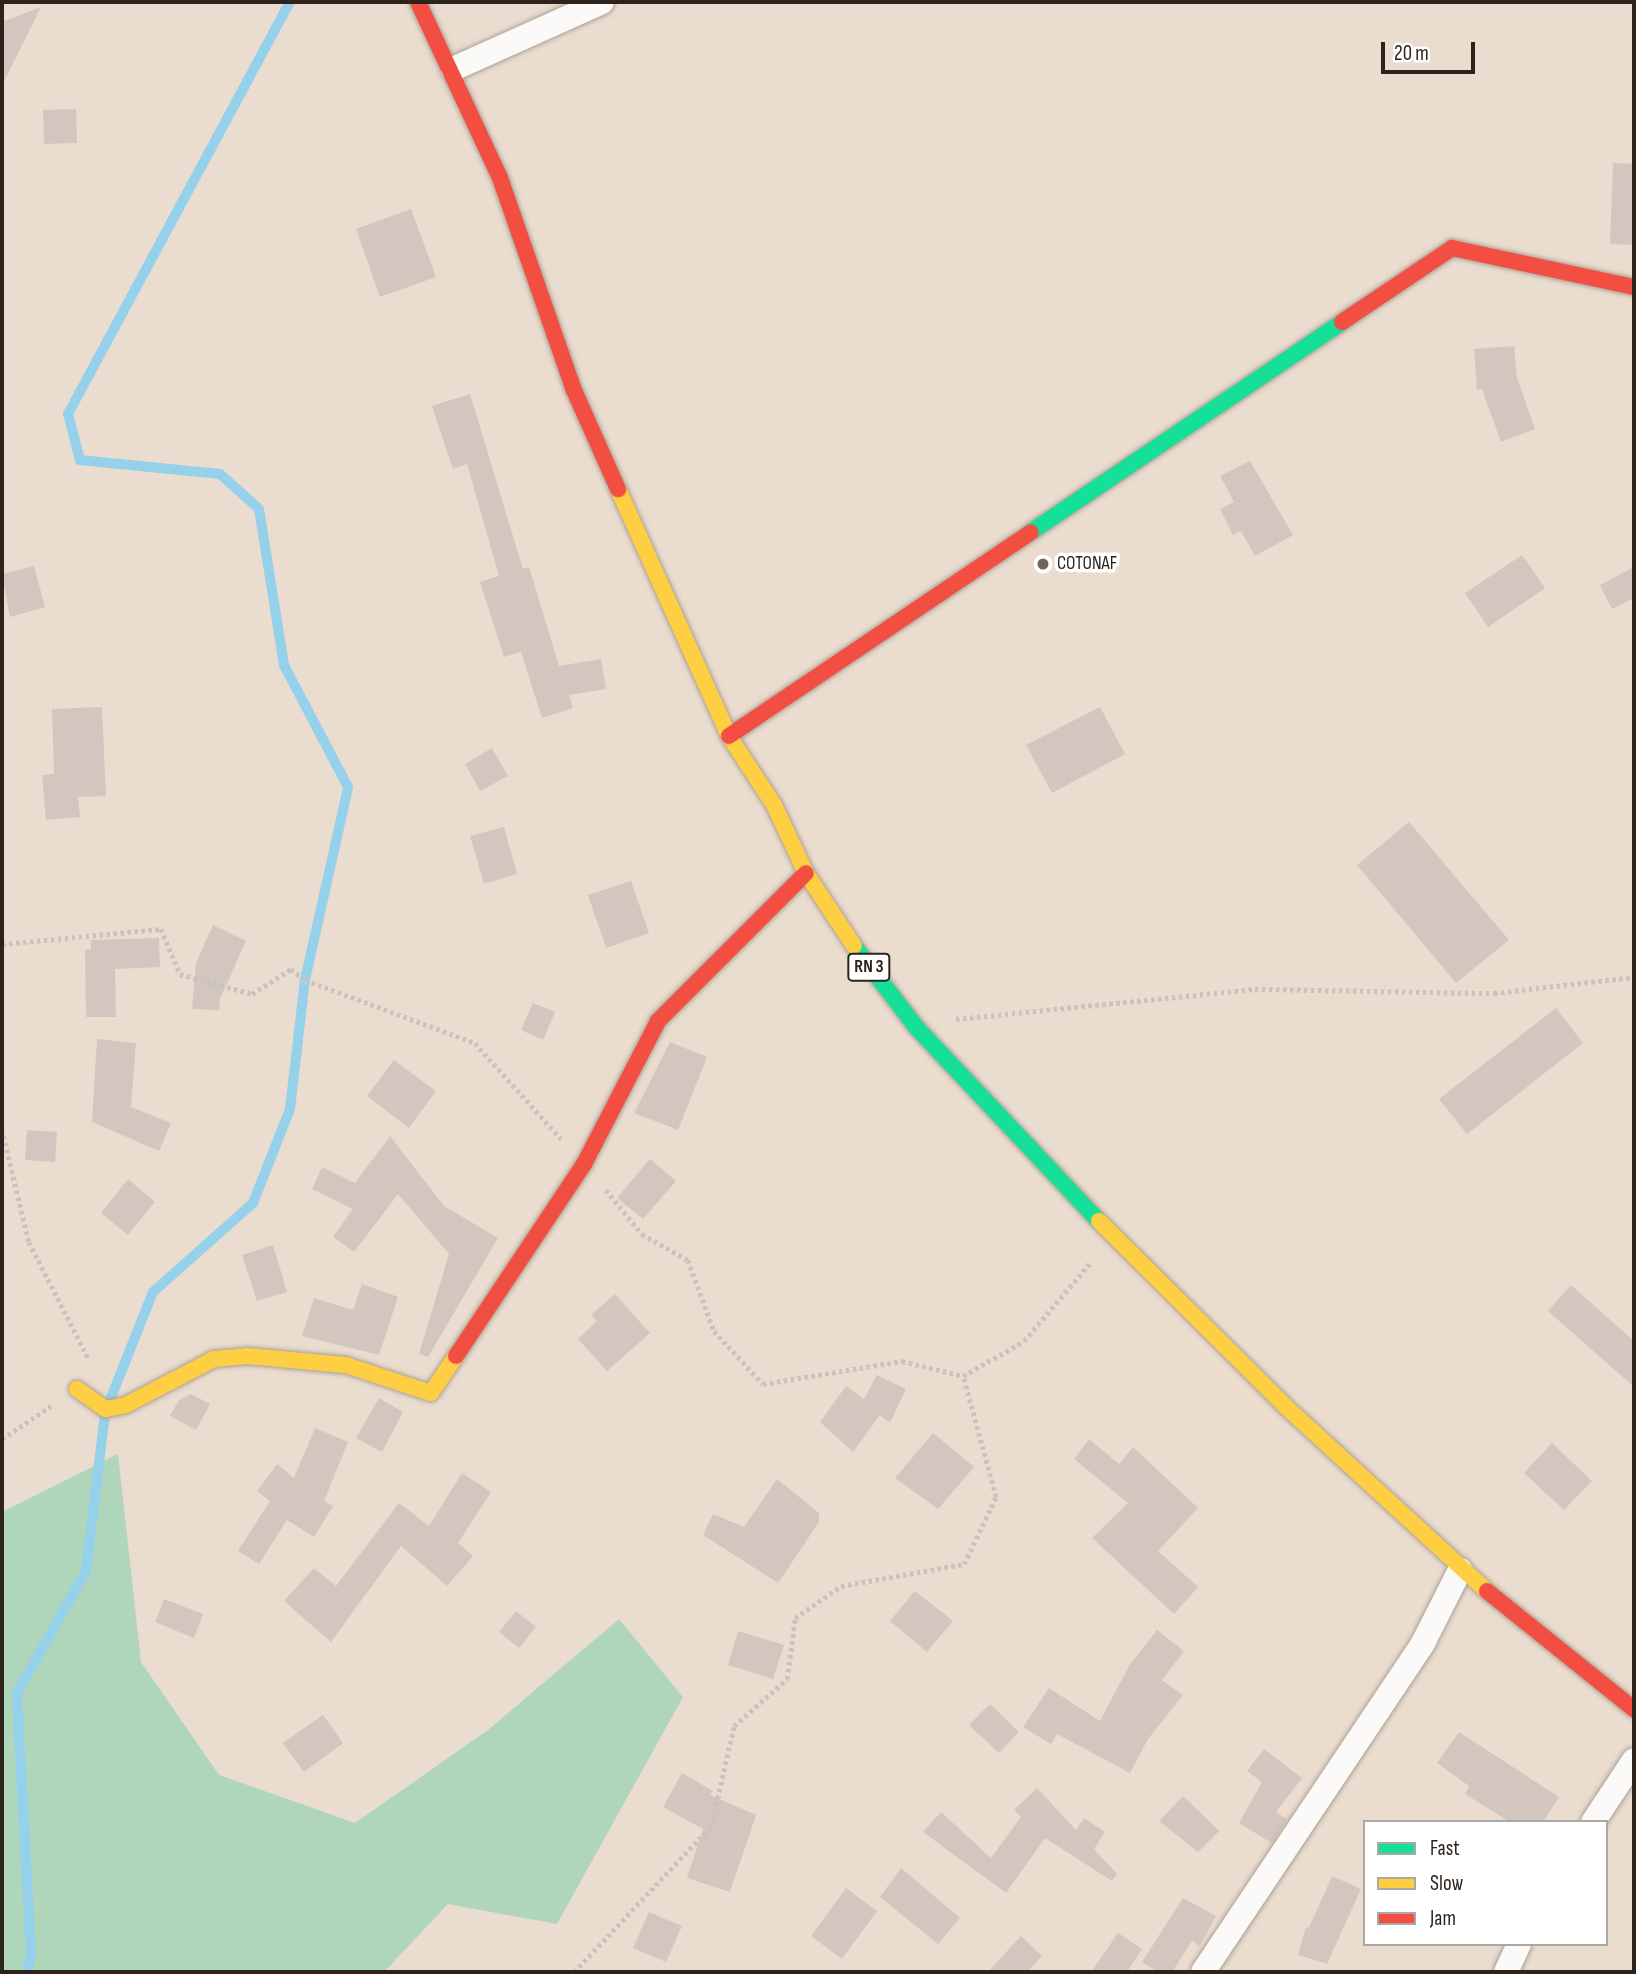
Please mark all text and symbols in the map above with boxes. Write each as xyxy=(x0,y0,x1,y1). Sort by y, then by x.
scale bar xyxy=(1384,28,1478,72)
text: 20 m xyxy=(1394,41,1429,66)
place label: COTONAF xyxy=(1057,553,1117,575)
marker: COTONAF xyxy=(1035,556,1051,572)
road number: RN 3 xyxy=(846,952,892,982)
legend xyxy=(1363,1820,1608,1946)
text: Fast xyxy=(1430,1836,1460,1861)
text: Slow xyxy=(1430,1871,1463,1896)
text: Jam xyxy=(1430,1906,1456,1931)

